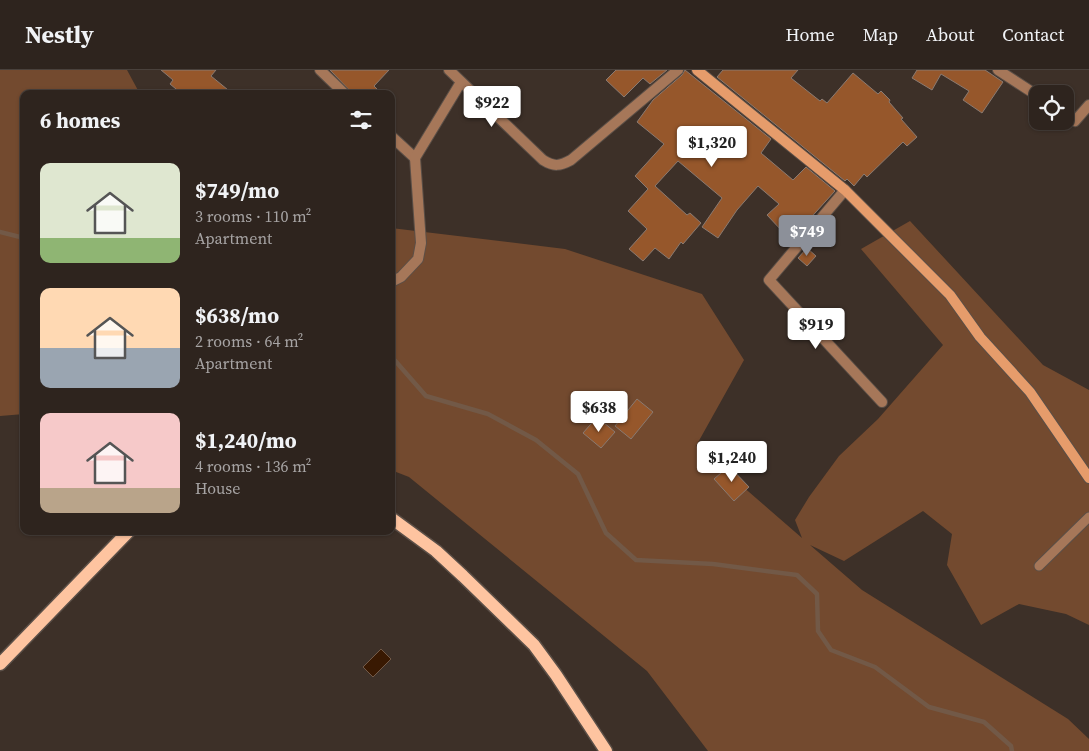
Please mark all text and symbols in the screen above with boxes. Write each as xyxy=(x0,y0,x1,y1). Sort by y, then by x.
text: Nestly xyxy=(25,18,94,51)
text: Home xyxy=(786,22,835,47)
text: Map xyxy=(863,22,898,47)
text: About xyxy=(926,22,974,47)
text: Contact xyxy=(1002,22,1064,47)
pin: $922 xyxy=(462,85,522,128)
map controls xyxy=(1029,85,1074,130)
button: locate xyxy=(1029,85,1074,130)
text: $922 xyxy=(475,91,509,113)
text: 6 homes xyxy=(40,106,120,135)
icon: filters xyxy=(347,106,375,134)
pin: $1,320 xyxy=(671,126,753,168)
text: $1,320 xyxy=(688,131,736,153)
text: $749/mo xyxy=(195,176,279,205)
icon: home xyxy=(80,183,140,243)
text: 3 rooms · 110 m² xyxy=(195,205,311,227)
pin: $749 xyxy=(777,214,837,257)
text: $749 xyxy=(790,220,824,242)
text: Apartment xyxy=(195,227,272,249)
text: $638/mo xyxy=(195,301,279,330)
icon: home xyxy=(80,308,140,368)
pin: $919 xyxy=(786,308,846,350)
text: $919 xyxy=(799,313,833,335)
text: 2 rooms · 64 m² xyxy=(195,330,303,352)
text: Apartment xyxy=(195,352,272,374)
pin: $638 xyxy=(569,390,629,433)
text: $638 xyxy=(582,396,616,418)
text: $1,240/mo xyxy=(195,426,297,455)
icon: home xyxy=(80,433,140,493)
pin: $1,240 xyxy=(691,440,773,483)
text: $1,240 xyxy=(708,446,756,468)
text: 4 rooms · 136 m² xyxy=(195,455,311,477)
text: House xyxy=(195,477,240,499)

